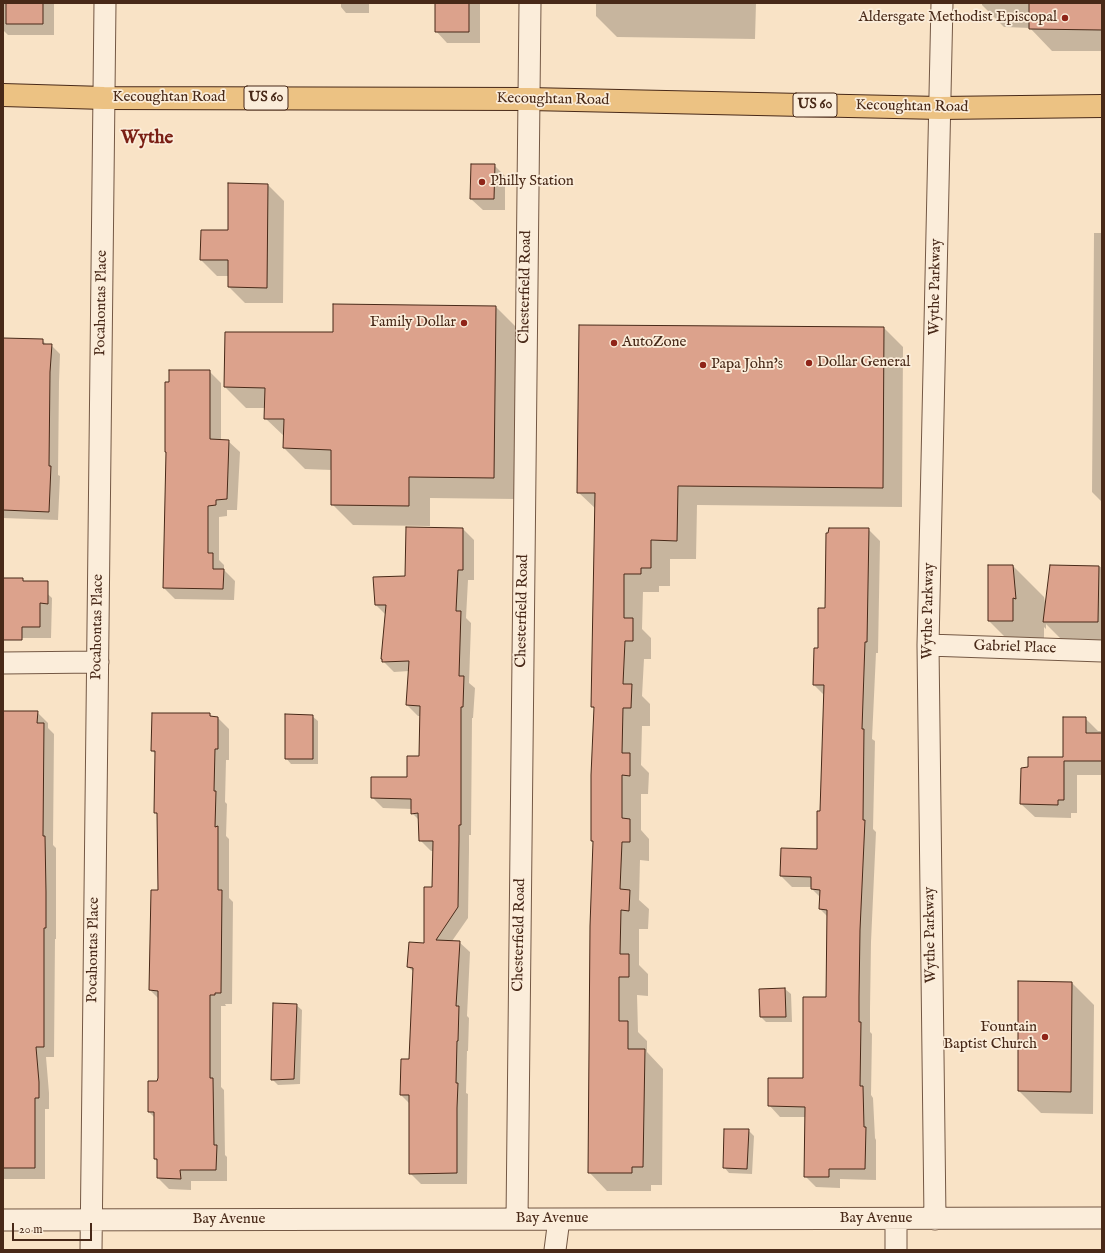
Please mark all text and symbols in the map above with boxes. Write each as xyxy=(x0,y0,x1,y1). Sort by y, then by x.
place label: Aldersgate Methodist Episcopal xyxy=(858,9,1057,27)
marker: Aldersgate Methodist Episcopal xyxy=(1060,13,1070,23)
road number: US 60 xyxy=(244,86,288,110)
street label: Kecoughtan Road xyxy=(113,89,225,107)
street label: Kecoughtan Road xyxy=(496,90,610,110)
road number: US 60 xyxy=(793,93,837,117)
street label: Kecoughtan Road xyxy=(855,97,969,117)
district label: Wythe xyxy=(121,128,173,150)
place label: Philly Station xyxy=(490,173,574,191)
marker: Philly Station xyxy=(477,177,487,187)
street label: Chesterfield Road xyxy=(516,230,536,344)
street label: Wythe Parkway xyxy=(926,238,946,336)
street label: Pocahontas Place xyxy=(92,250,112,356)
place label: Family Dollar xyxy=(370,314,456,332)
marker: Family Dollar xyxy=(459,318,469,328)
place label: AutoZone xyxy=(622,334,686,352)
marker: AutoZone xyxy=(609,338,619,348)
place label: Dollar General xyxy=(817,354,910,372)
place label: Papa John's xyxy=(711,356,783,374)
marker: Dollar General xyxy=(804,358,814,368)
marker: Papa John's xyxy=(698,360,708,370)
street label: Chesterfield Road xyxy=(513,554,533,668)
street label: Wythe Parkway xyxy=(919,562,939,660)
street label: Pocahontas Place xyxy=(88,574,108,680)
street label: Gabriel Place xyxy=(973,638,1057,658)
street label: Chesterfield Road xyxy=(510,878,530,992)
street label: Wythe Parkway xyxy=(921,886,941,984)
street label: Pocahontas Place xyxy=(84,897,104,1003)
place label: Fountain Baptist Church xyxy=(943,1019,1037,1054)
marker: Fountain Baptist Church xyxy=(1040,1032,1050,1042)
street label: Bay Avenue xyxy=(516,1210,588,1228)
street label: Bay Avenue xyxy=(840,1210,912,1228)
street label: Bay Avenue xyxy=(193,1211,265,1229)
scale bar xyxy=(14,1215,94,1241)
text: 20 m xyxy=(19,1222,42,1237)

